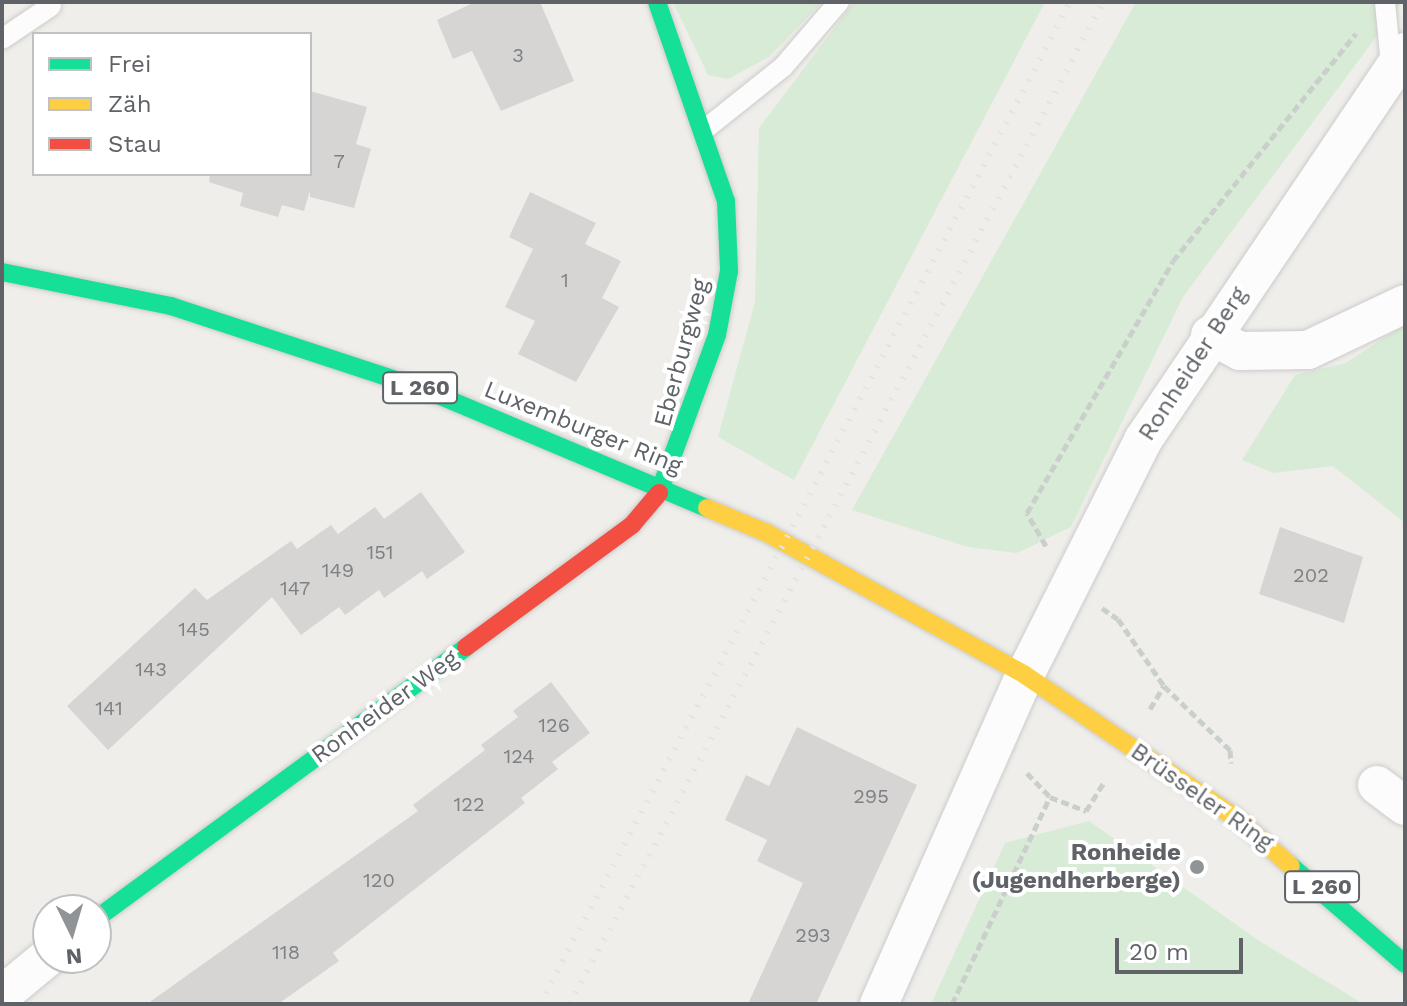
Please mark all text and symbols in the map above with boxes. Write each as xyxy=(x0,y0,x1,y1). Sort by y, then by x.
legend xyxy=(32,32,312,176)
house number: 3 xyxy=(512,43,524,67)
text: Frei xyxy=(108,50,151,78)
text: Zäh xyxy=(108,90,152,118)
text: Stau xyxy=(108,130,162,158)
house number: 7 xyxy=(333,149,345,173)
house number: 1 xyxy=(561,268,569,292)
street label: Eberburgweg xyxy=(648,276,716,430)
street label: Ronheider Berg xyxy=(1132,281,1254,447)
road number: L 260 xyxy=(380,370,460,406)
street label: Luxemburger Ring xyxy=(480,375,686,481)
house number: 151 xyxy=(366,540,394,564)
house number: 149 xyxy=(322,558,354,582)
house number: 202 xyxy=(1293,563,1329,587)
house number: 147 xyxy=(280,576,310,600)
house number: 145 xyxy=(178,617,210,641)
street label: Ronheider Weg xyxy=(305,644,465,770)
house number: 143 xyxy=(135,657,167,681)
house number: 141 xyxy=(95,696,123,720)
house number: 126 xyxy=(538,713,570,737)
street label: Brüsseler Ring xyxy=(1125,737,1279,857)
house number: 124 xyxy=(503,744,535,768)
house number: 295 xyxy=(853,784,889,808)
house number: 122 xyxy=(453,792,485,816)
place label: Ronheide (Jugendherberge) xyxy=(971,839,1181,895)
marker: Ronheide (Jugendherberge) xyxy=(1188,858,1206,876)
house number: 120 xyxy=(363,868,395,892)
road number: L 260 xyxy=(1282,869,1362,905)
north arrow xyxy=(32,894,112,974)
scale bar xyxy=(1119,922,1247,972)
house number: 293 xyxy=(795,923,831,947)
text: 20 m xyxy=(1129,938,1189,966)
house number: 118 xyxy=(272,940,300,964)
text: N xyxy=(65,943,83,970)

